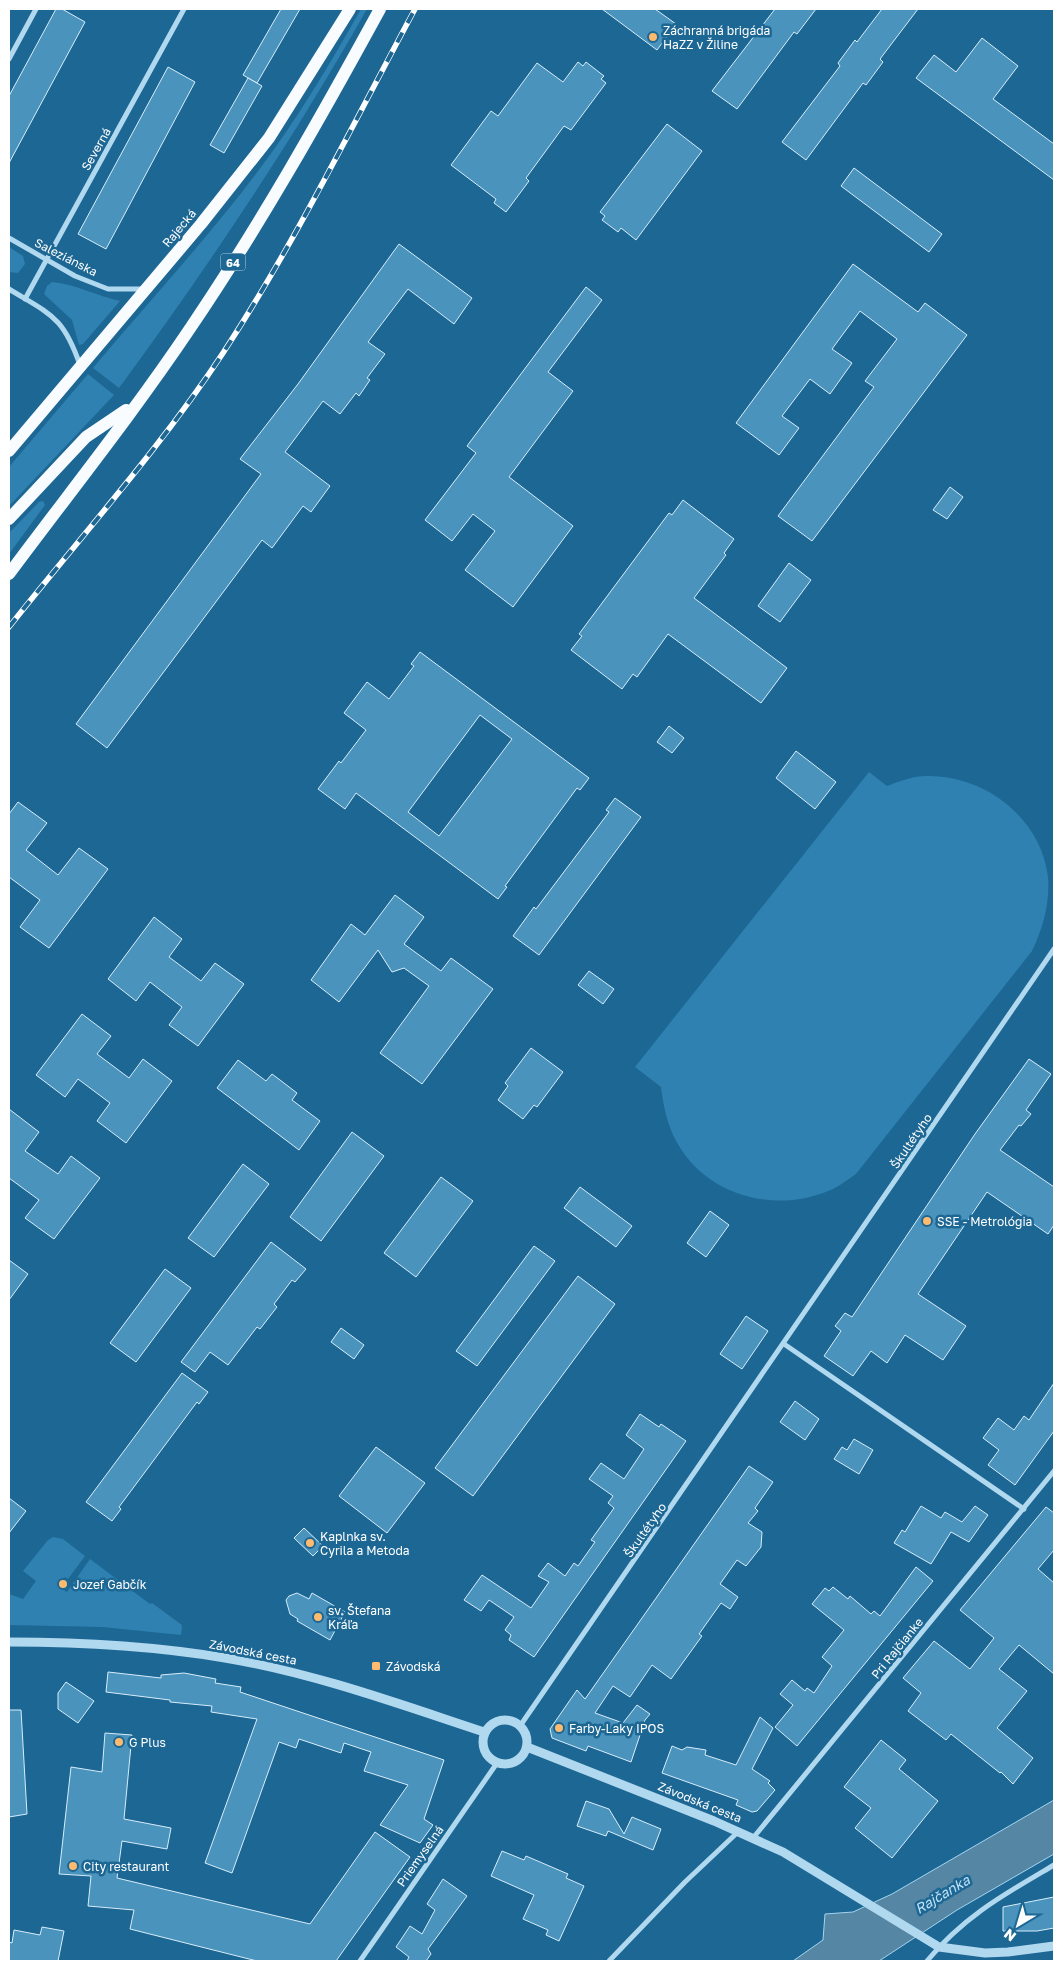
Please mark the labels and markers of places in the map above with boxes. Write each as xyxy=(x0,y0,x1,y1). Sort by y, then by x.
place label: Záchranná brigáda HaZZ v Žiline xyxy=(663,23,770,52)
marker: Záchranná brigáda HaZZ v Žiline xyxy=(647,31,659,43)
place label: SSE - Metrológia xyxy=(937,1214,1032,1229)
marker: SSE - Metrológia xyxy=(921,1215,933,1227)
place label: Kaplnka sv. Cyrila a Metoda xyxy=(320,1529,410,1558)
marker: Kaplnka sv. Cyrila a Metoda xyxy=(304,1537,316,1549)
place label: Jozef Gabčík xyxy=(73,1577,147,1592)
marker: Jozef Gabčík xyxy=(57,1578,69,1590)
place label: sv. Štefana Kráľa xyxy=(328,1603,391,1632)
marker: sv. Štefana Kráľa xyxy=(312,1611,324,1623)
place label: Závodská xyxy=(386,1659,441,1674)
marker: Závodská xyxy=(370,1660,382,1672)
place label: Farby-Laky IPOS xyxy=(569,1721,664,1736)
marker: Farby-Laky IPOS xyxy=(553,1722,565,1734)
place label: G Plus xyxy=(129,1735,166,1750)
marker: G Plus xyxy=(113,1736,125,1748)
place label: City restaurant xyxy=(83,1859,169,1874)
marker: City restaurant xyxy=(67,1860,79,1872)

